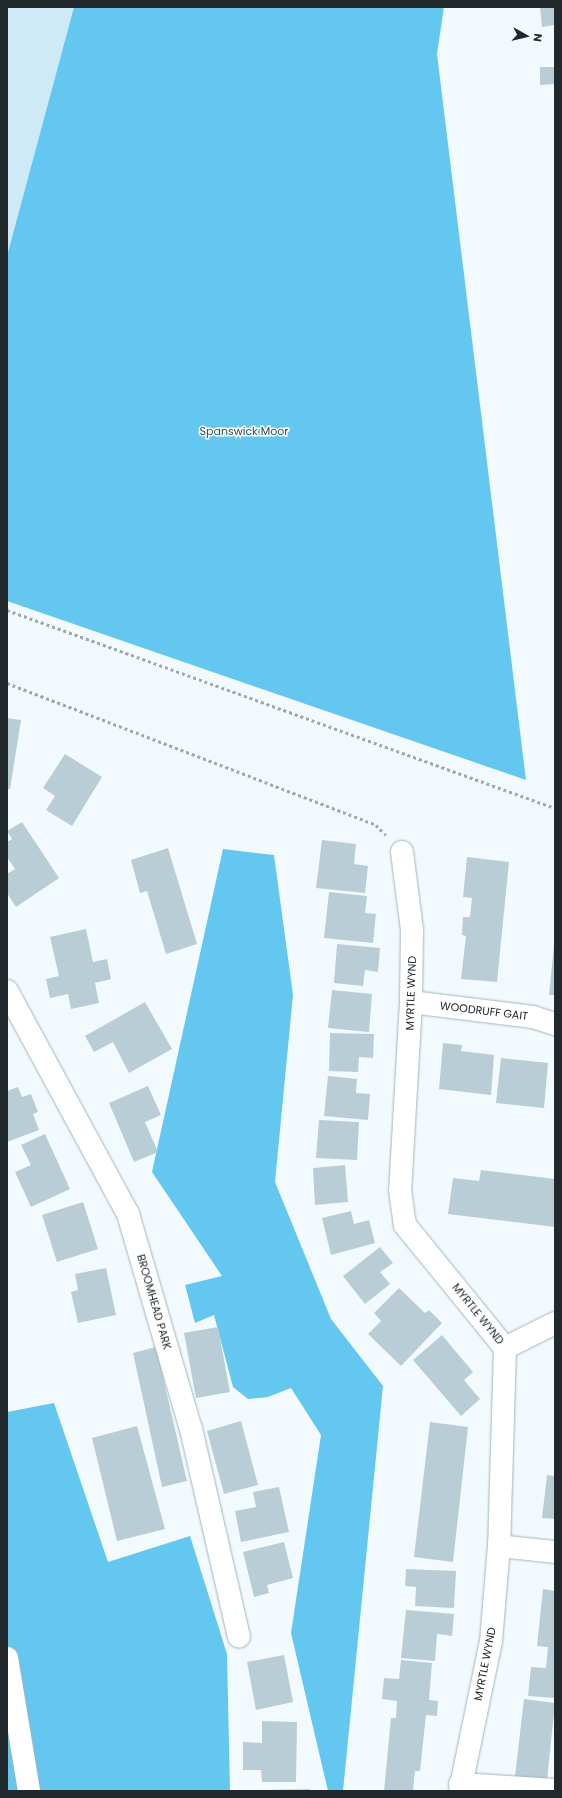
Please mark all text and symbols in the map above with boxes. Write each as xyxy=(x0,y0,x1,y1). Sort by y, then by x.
north arrow xyxy=(506,16,546,56)
text: N xyxy=(529,32,546,43)
park label: Spanswick Moor xyxy=(200,424,288,438)
street label: MYRTLE WYND xyxy=(403,956,419,1030)
street label: WOODRUFF GAIT xyxy=(439,999,529,1023)
street label: BROOMHEAD PARK xyxy=(134,1253,174,1351)
street label: MYRTLE WYND xyxy=(449,1281,507,1347)
street label: MYRTLE WYND xyxy=(471,1626,499,1702)

